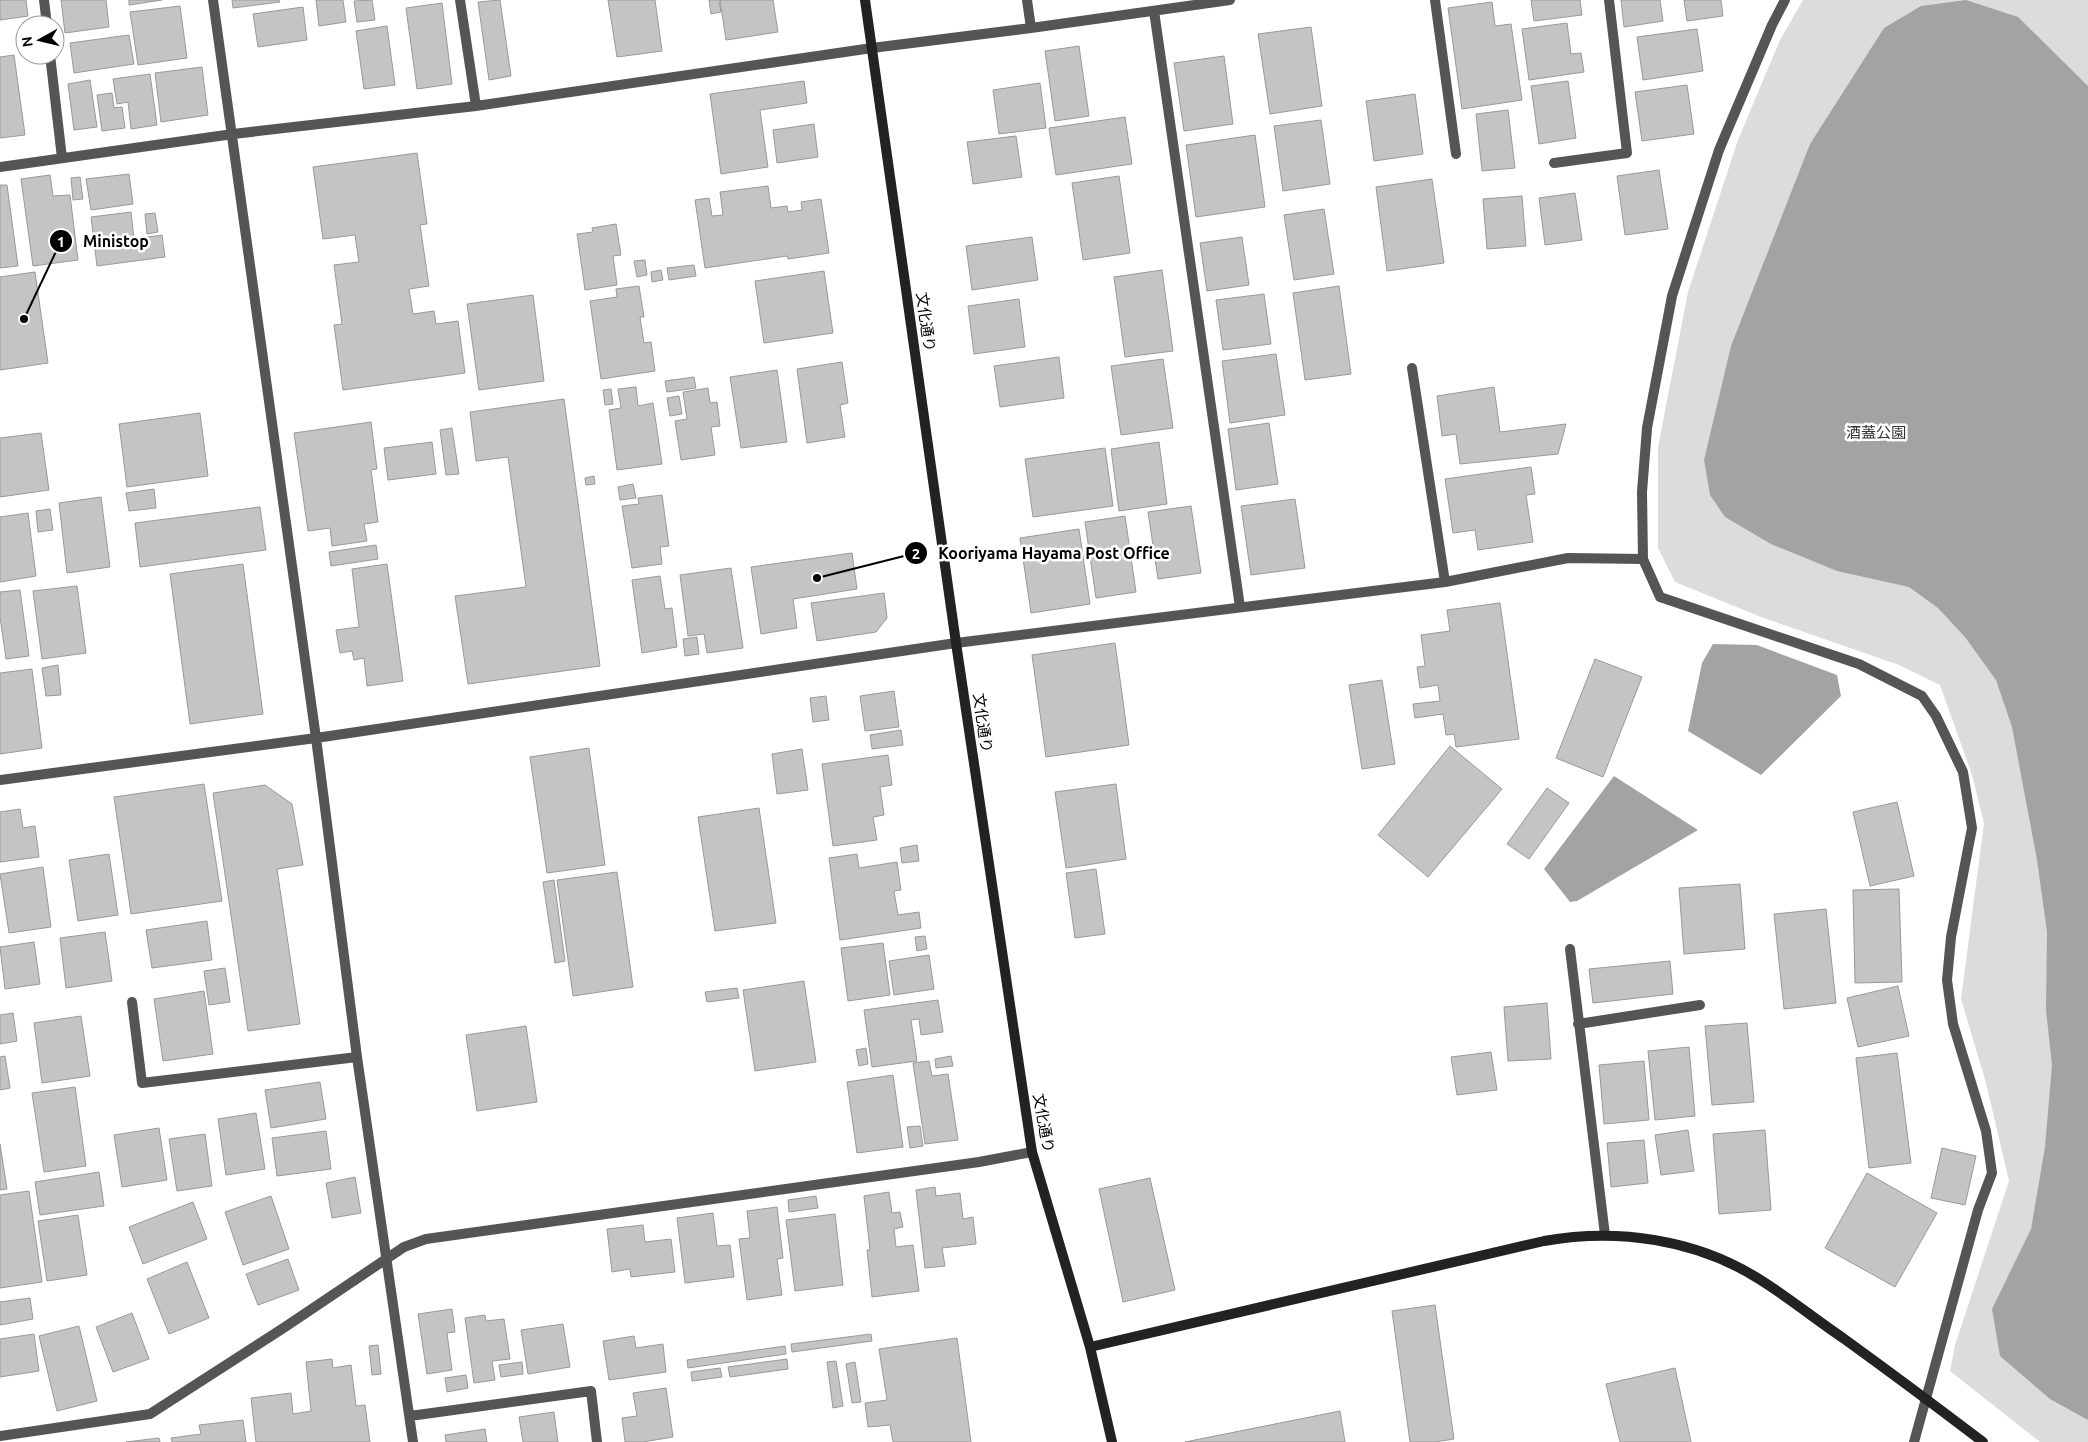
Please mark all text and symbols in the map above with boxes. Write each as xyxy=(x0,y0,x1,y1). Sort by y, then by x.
north arrow xyxy=(15,15,65,65)
text: N xyxy=(18,36,36,48)
callout: Ministop xyxy=(48,226,159,257)
text: Ministop xyxy=(83,232,149,250)
text: 1 xyxy=(57,233,65,250)
street label: 文化通り xyxy=(913,291,939,353)
park label: 酒蓋公園 xyxy=(1846,424,1906,441)
callout: Kooriyama Hayama Post Office xyxy=(903,538,1180,569)
text: Kooriyama Hayama Post Office xyxy=(938,544,1170,562)
text: 2 xyxy=(912,545,920,562)
street label: 文化通り xyxy=(970,692,996,754)
street label: 文化通り xyxy=(1030,1092,1058,1154)

